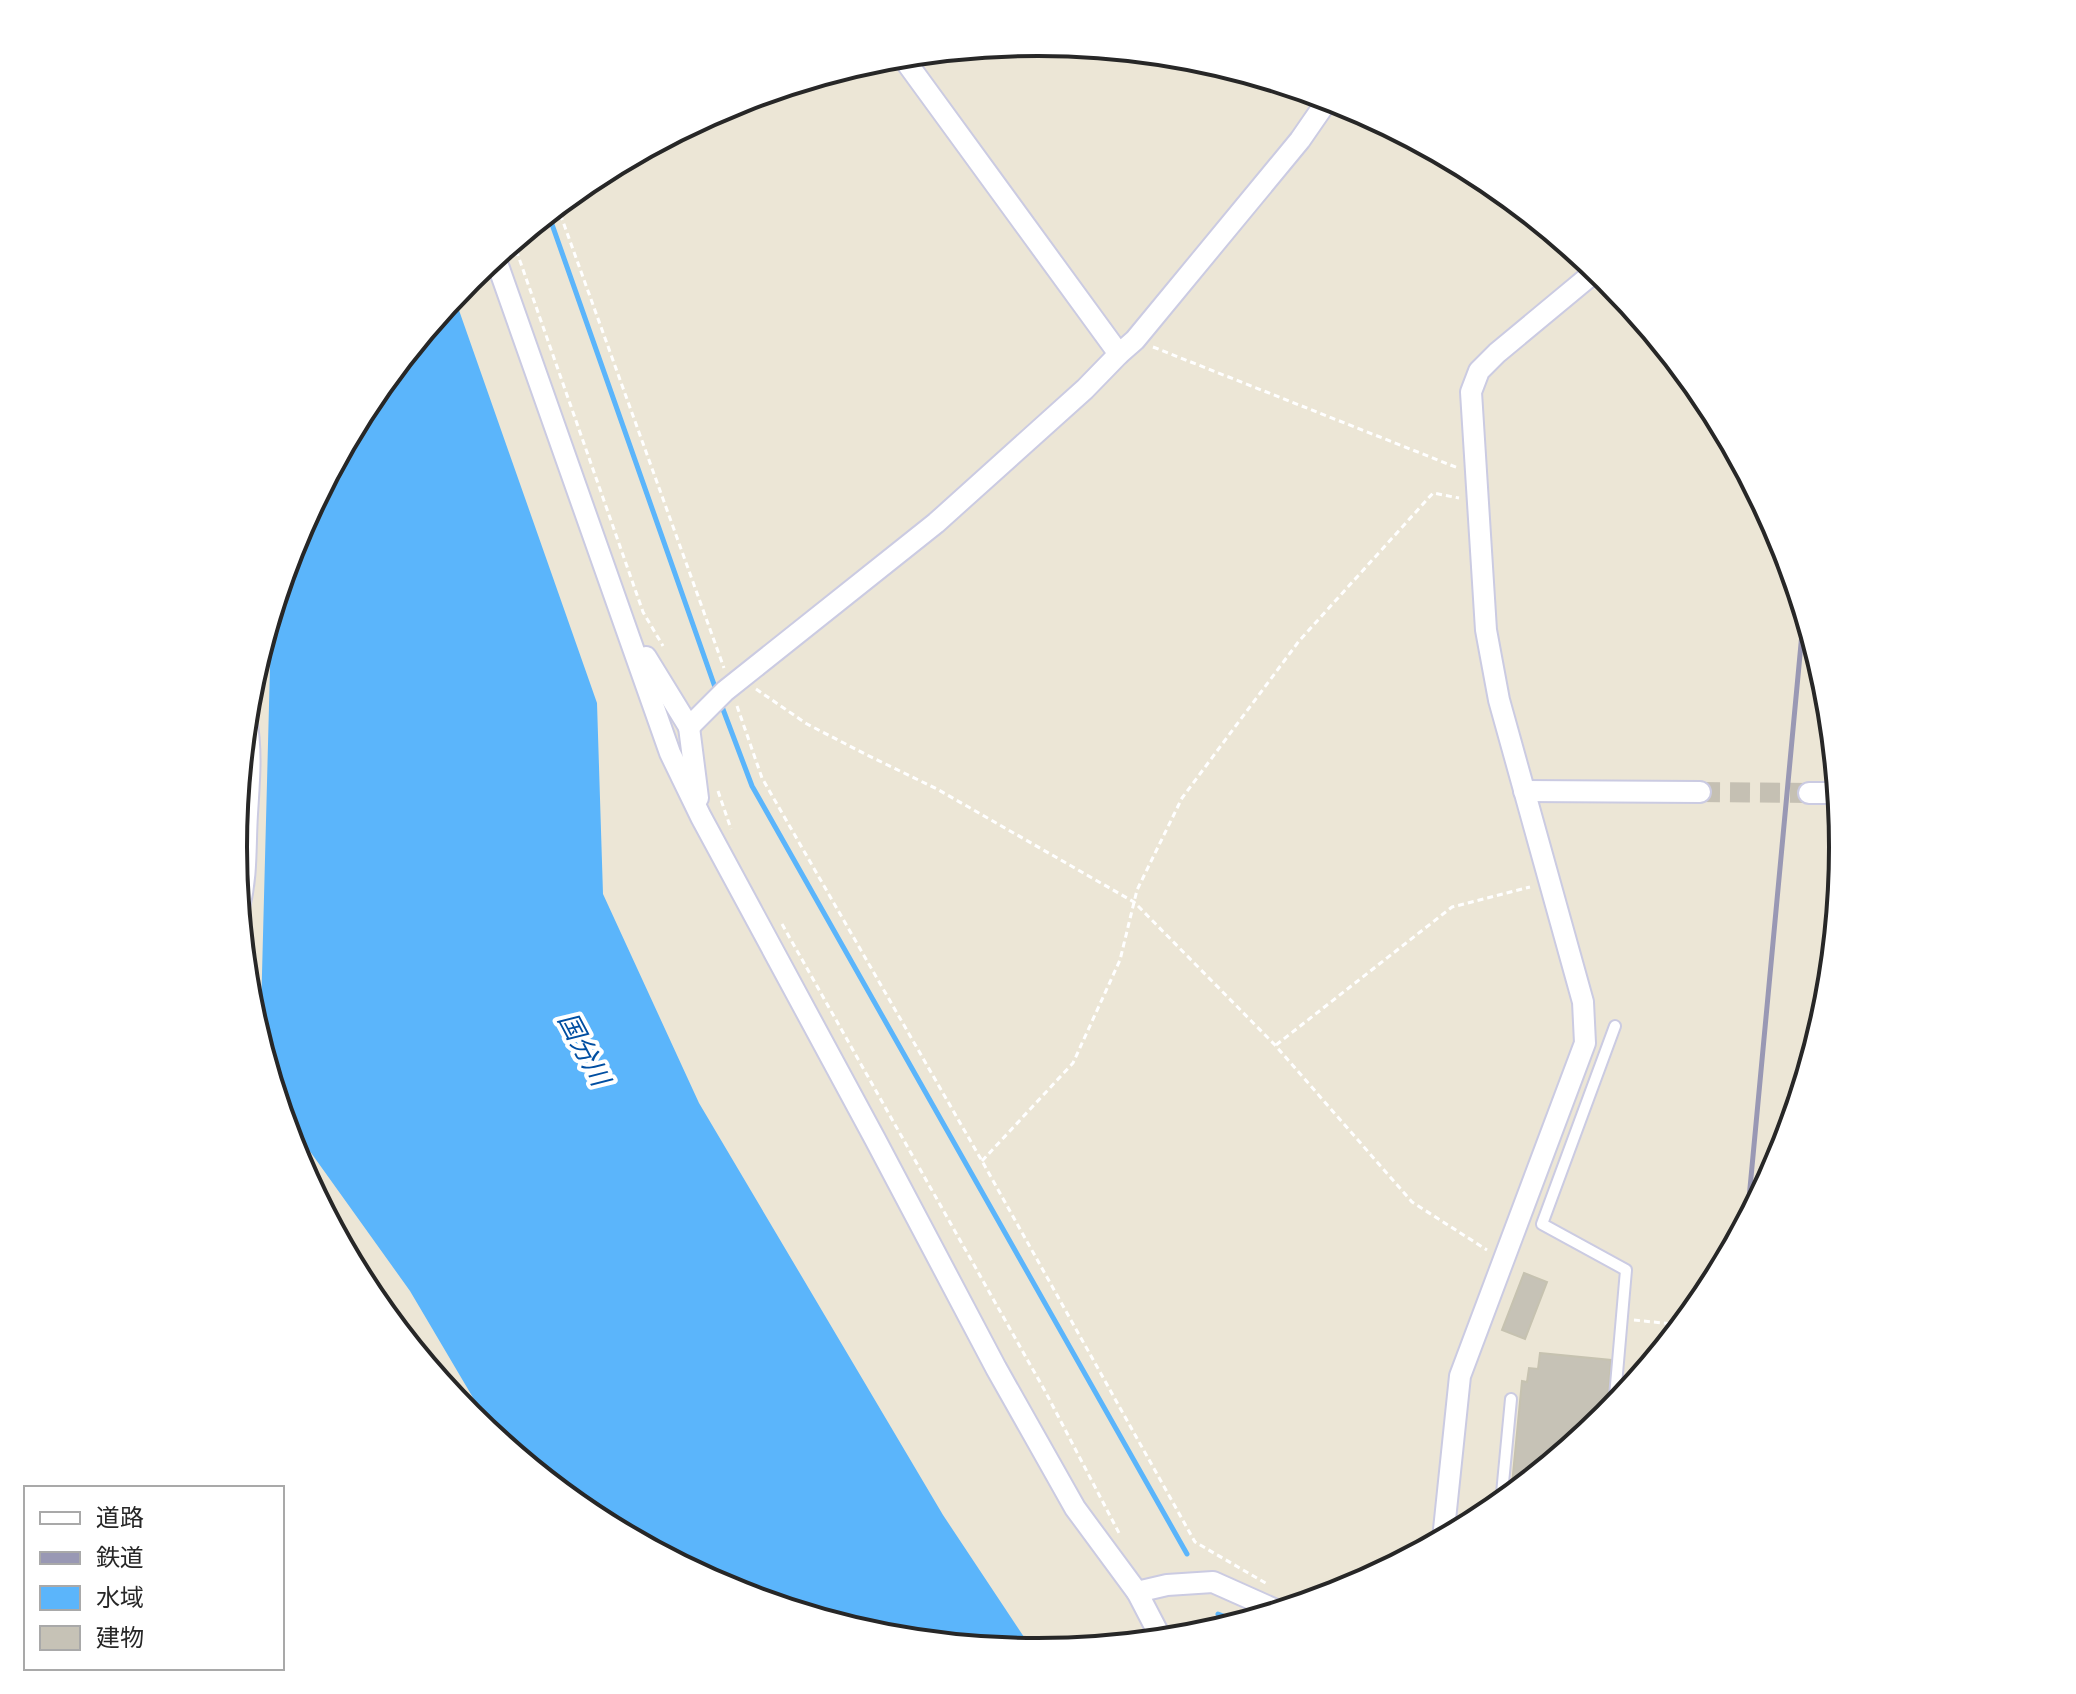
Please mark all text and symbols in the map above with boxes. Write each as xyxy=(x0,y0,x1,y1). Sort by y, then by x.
water label: 国分川 xyxy=(550,1006,620,1095)
legend xyxy=(24,1486,284,1670)
text: 道路 xyxy=(96,1501,144,1534)
text: 鉄道 xyxy=(96,1541,144,1574)
text: 水域 xyxy=(96,1581,144,1614)
text: 建物 xyxy=(96,1621,144,1654)

